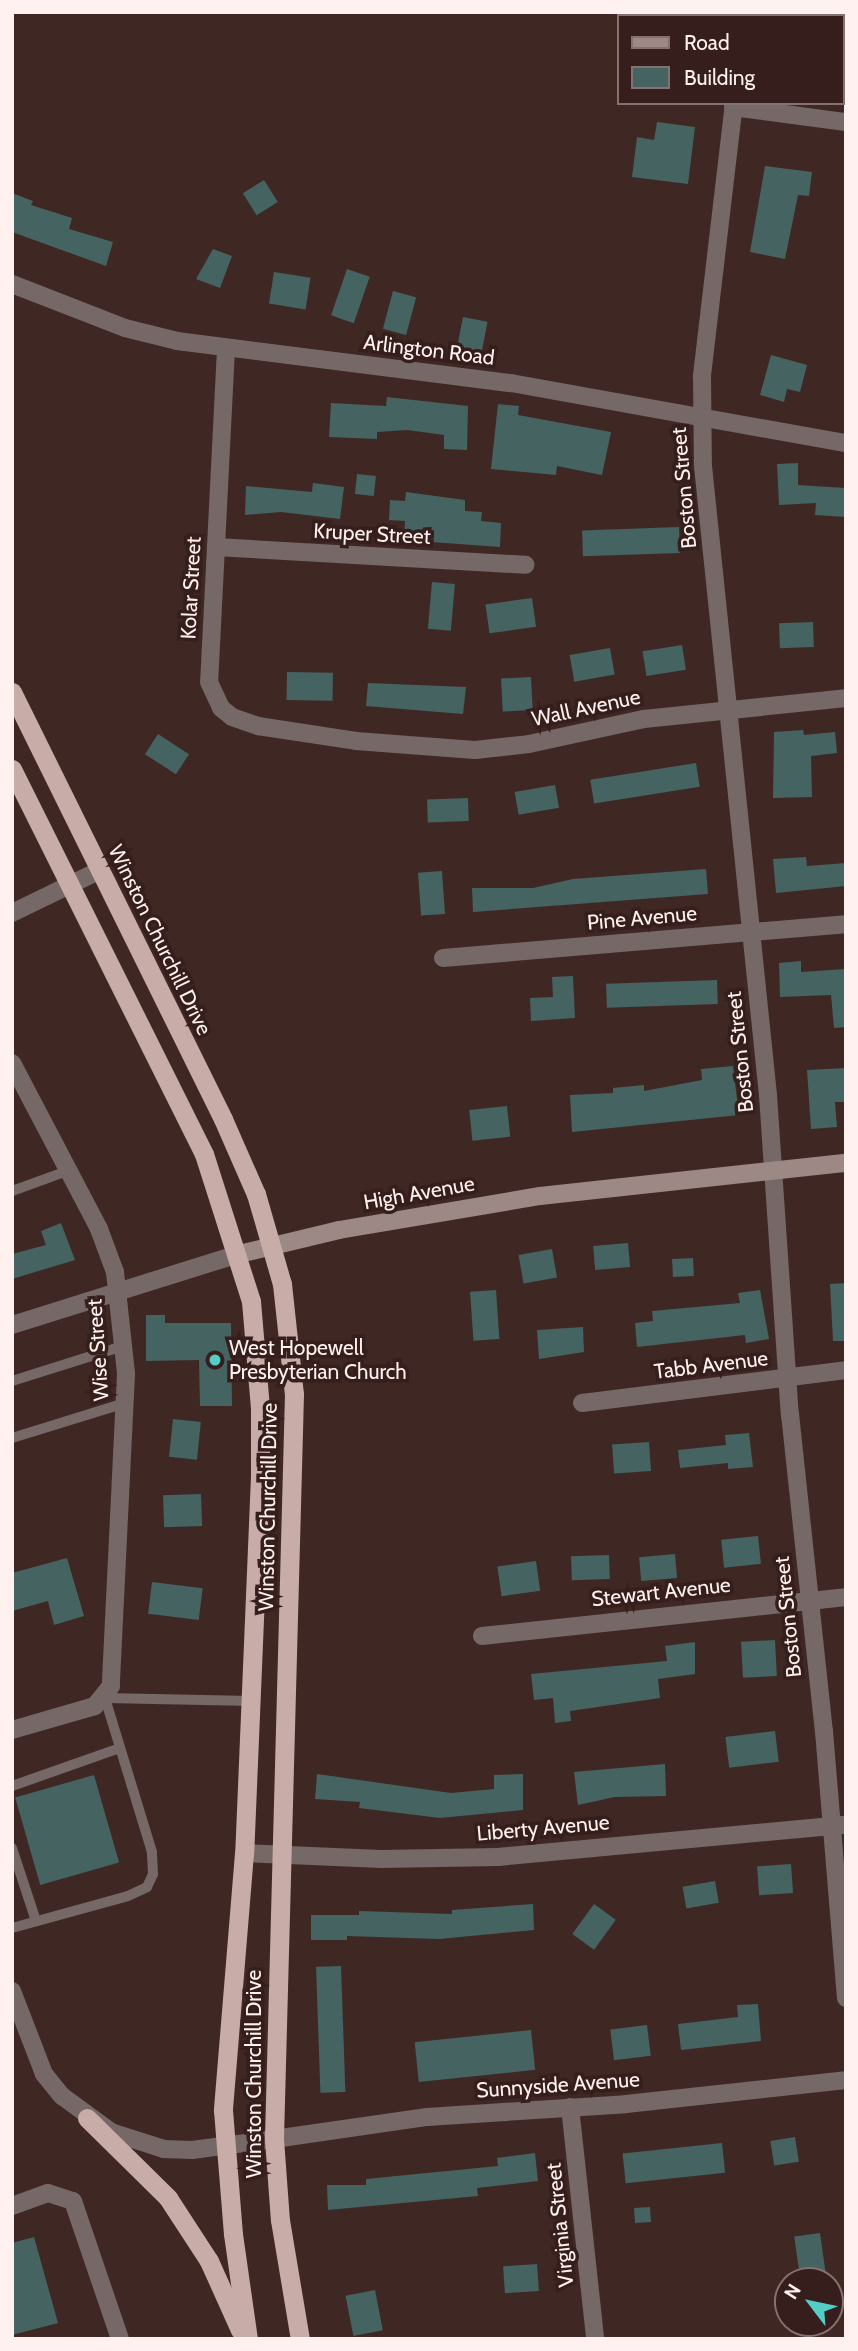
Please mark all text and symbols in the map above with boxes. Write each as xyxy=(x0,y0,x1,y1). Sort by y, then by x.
legend xyxy=(616,14,844,105)
text: Road xyxy=(684,30,730,55)
text: Building xyxy=(684,65,755,90)
street label: Arlington Road xyxy=(362,329,496,371)
street label: Boston Street xyxy=(666,426,702,550)
street label: Kruper Street xyxy=(313,518,431,550)
street label: Kolar Street xyxy=(176,536,206,640)
street label: Wall Avenue xyxy=(529,684,643,732)
street label: Winston Churchill Drive xyxy=(103,841,217,1039)
street label: Pine Avenue xyxy=(586,901,698,935)
street label: Boston Street xyxy=(721,990,759,1114)
street label: High Avenue xyxy=(362,1171,476,1215)
street label: Wise Street xyxy=(82,1298,114,1402)
place label: West Hopewell Presbyterian Church xyxy=(229,1335,407,1385)
street label: Tabb Avenue xyxy=(653,1346,769,1384)
marker: West Hopewell Presbyterian Church xyxy=(207,1352,223,1368)
street label: Winston Churchill Drive xyxy=(254,1403,282,1611)
street label: Boston Street xyxy=(769,1555,807,1679)
street label: Stewart Avenue xyxy=(590,1572,732,1612)
street label: Liberty Avenue xyxy=(476,1810,610,1846)
street label: Winston Churchill Drive xyxy=(241,1970,267,2178)
street label: Sunnyside Avenue xyxy=(475,2067,641,2103)
street label: Virginia Street xyxy=(541,2162,579,2288)
north arrow xyxy=(774,2267,844,2337)
text: N xyxy=(779,2280,806,2303)

